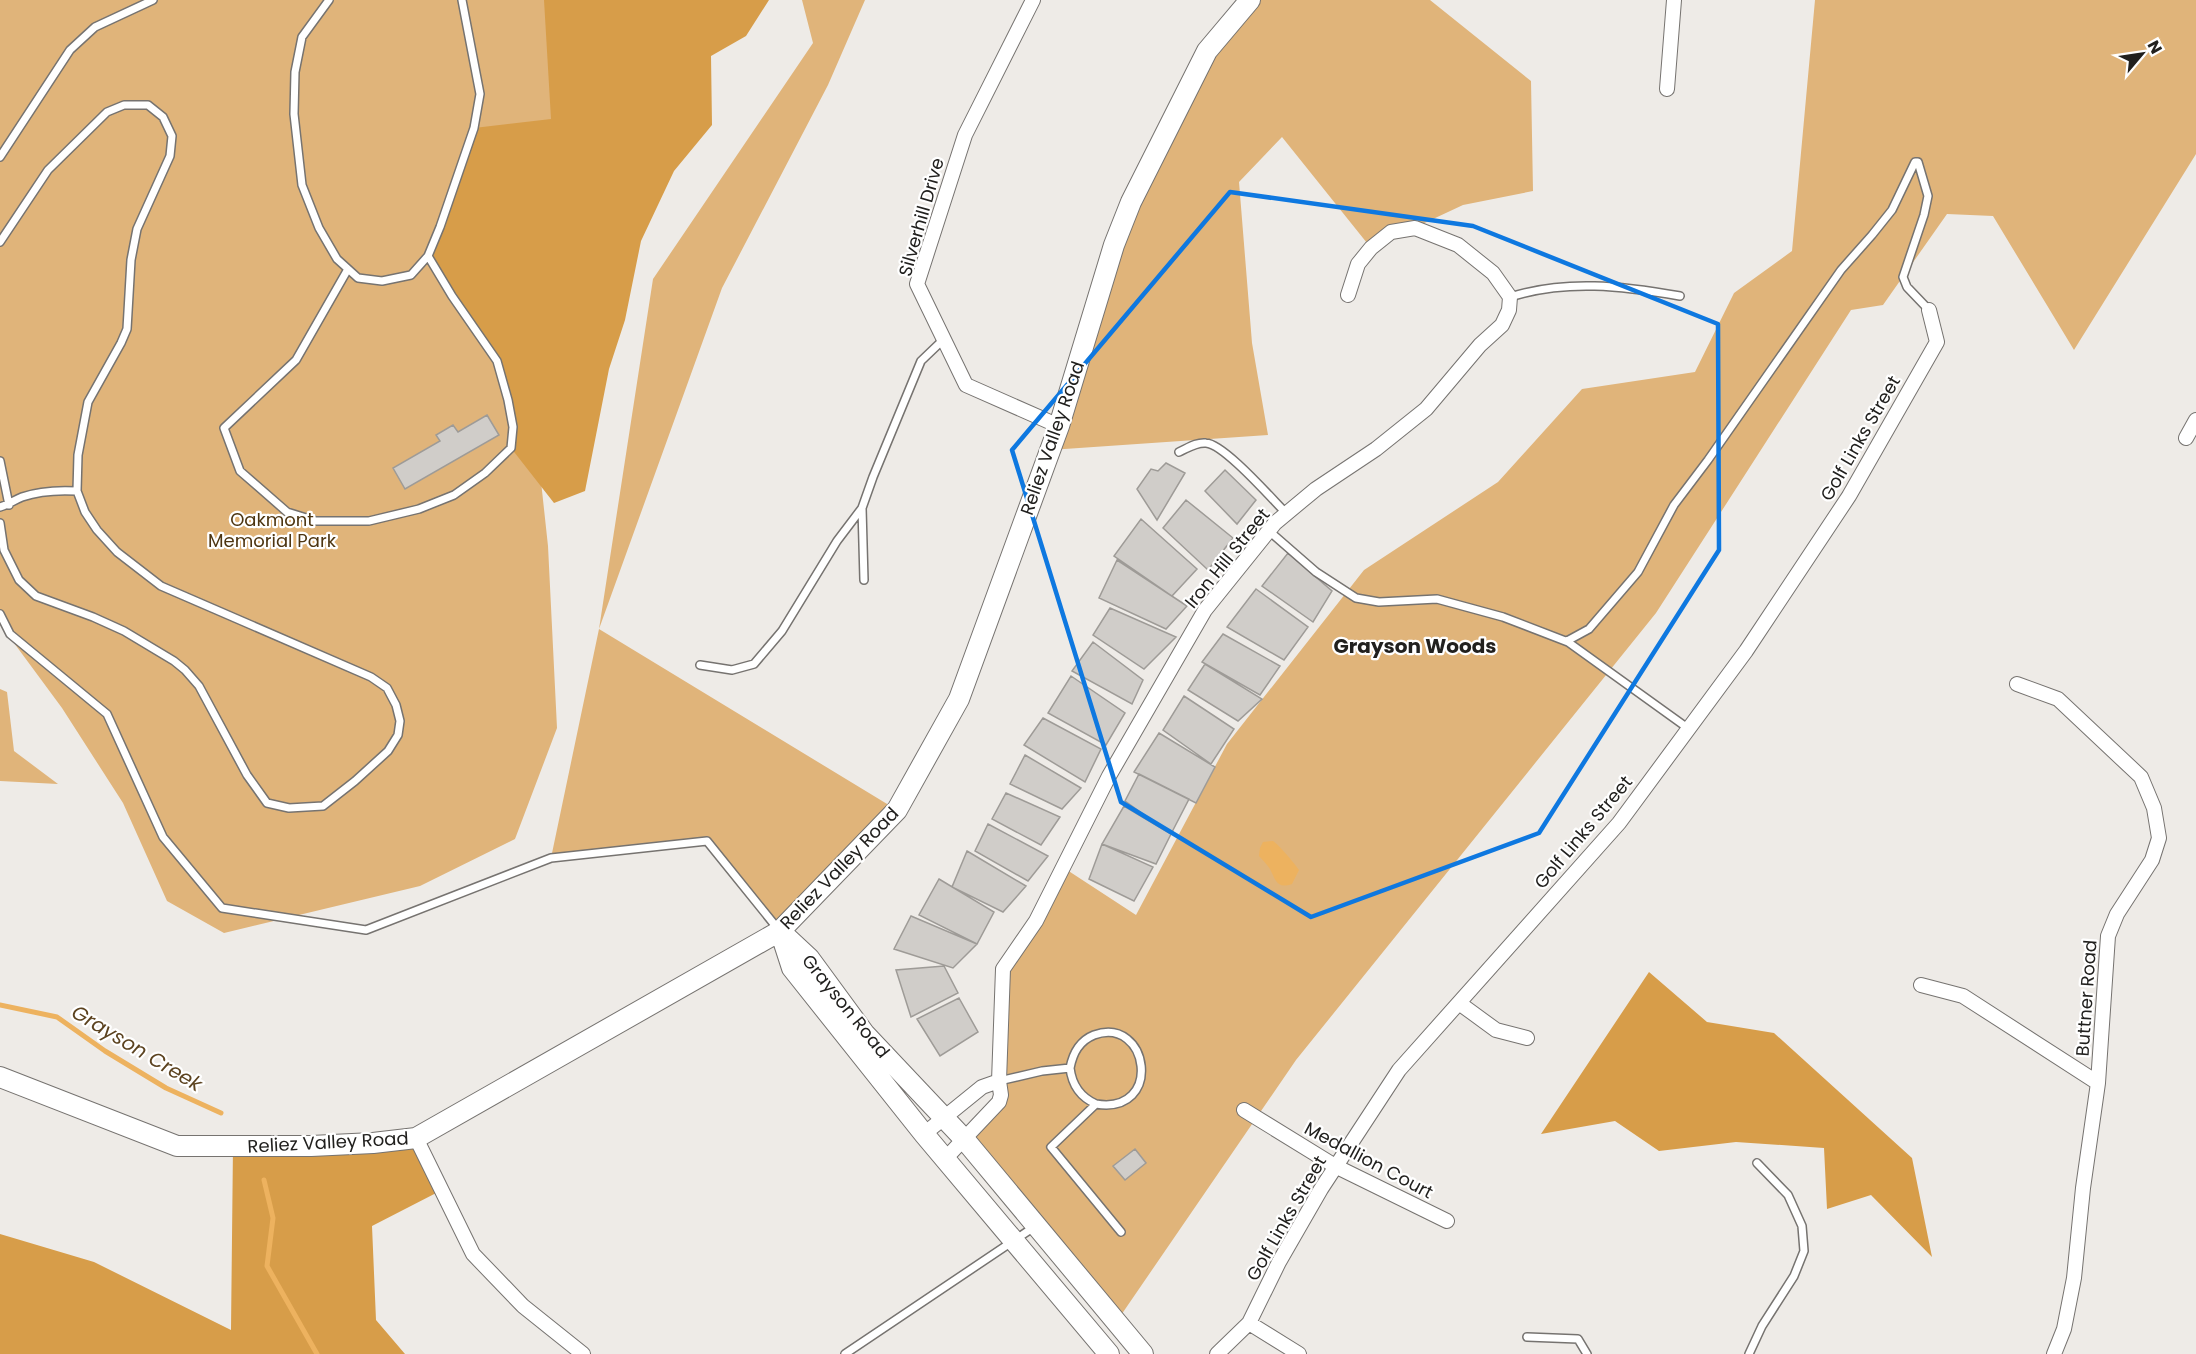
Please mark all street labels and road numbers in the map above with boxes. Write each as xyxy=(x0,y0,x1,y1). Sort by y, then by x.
street label: Silverhill Drive xyxy=(892,155,950,279)
street label: Reliez Valley Road xyxy=(1014,358,1090,518)
street label: Golf Links Street xyxy=(1814,371,1906,505)
street label: Iron Hill Street xyxy=(1179,503,1275,613)
street label: Golf Links Street xyxy=(1528,770,1638,894)
street label: Reliez Valley Road xyxy=(774,801,904,935)
street label: Buttner Road xyxy=(2069,939,2103,1057)
street label: Grayson Road xyxy=(796,949,896,1063)
street label: Medallion Court xyxy=(1300,1116,1438,1204)
street label: Reliez Valley Road xyxy=(247,1125,409,1159)
street label: Golf Links Street xyxy=(1240,1151,1332,1285)

